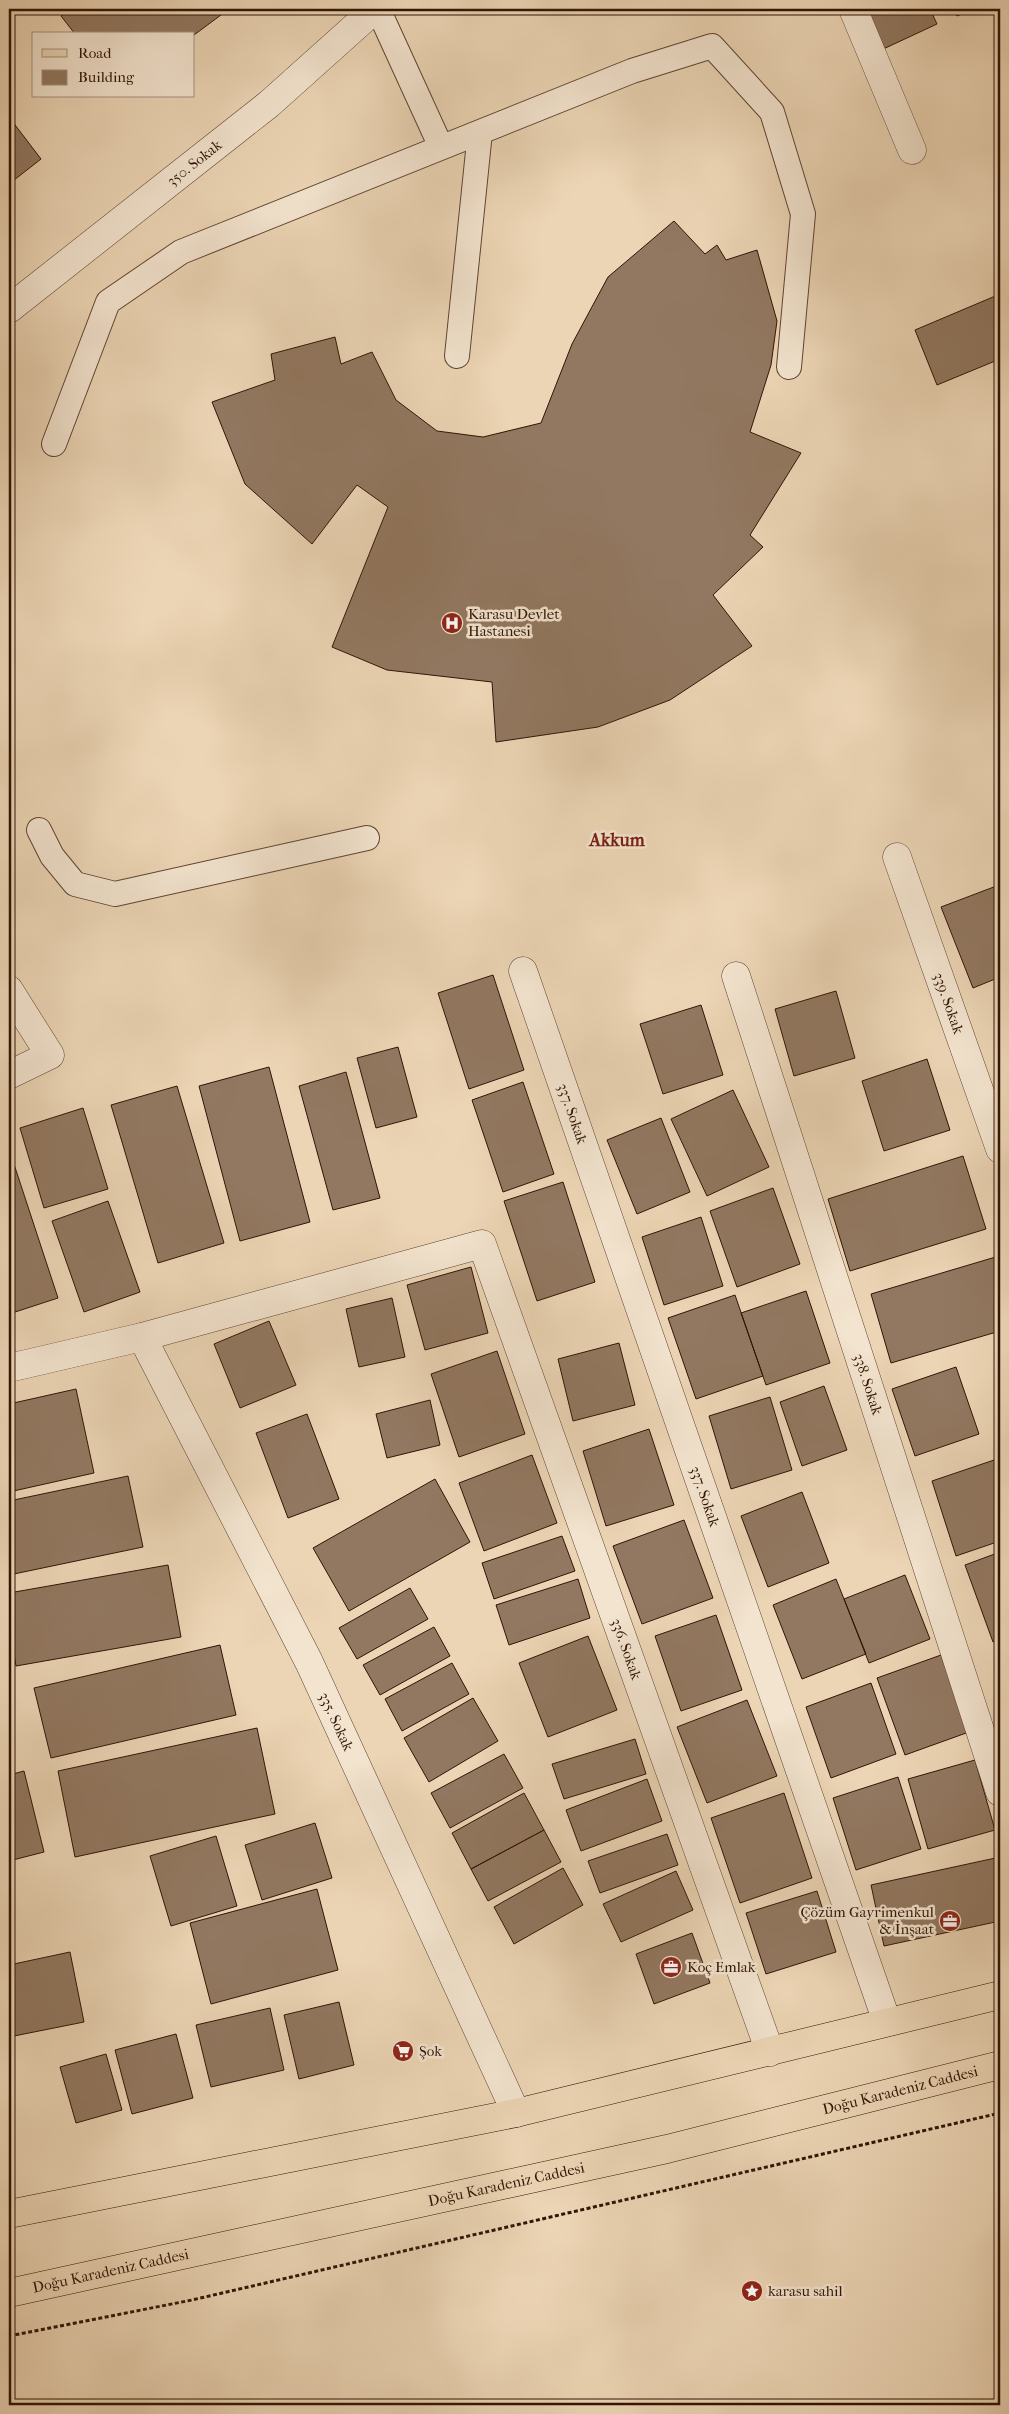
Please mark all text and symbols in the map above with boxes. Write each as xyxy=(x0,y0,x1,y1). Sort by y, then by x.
legend xyxy=(32,32,195,98)
text: Road xyxy=(78,44,112,62)
text: Building xyxy=(78,68,135,86)
street label: 350. Sokak xyxy=(163,136,225,190)
place label: Karasu Devlet Hastanesi xyxy=(468,605,560,640)
hospital icon: Karasu Devlet Hastanesi xyxy=(440,611,464,635)
district label: Akkum xyxy=(588,830,646,851)
street label: 339. Sokak xyxy=(929,970,968,1037)
street label: 337. Sokak xyxy=(554,1081,591,1147)
street label: 338. Sokak xyxy=(850,1351,886,1417)
street label: 337. Sokak xyxy=(686,1464,724,1529)
street label: 336. Sokak xyxy=(607,1616,646,1682)
street label: 335. Sokak xyxy=(315,1689,358,1754)
place label: Çözüm Gayrimenkul & İnşaat xyxy=(801,1903,935,1938)
office icon: Çözüm Gayrimenkul & İnşaat xyxy=(938,1909,962,1933)
office icon: Koç Emlak xyxy=(659,1955,683,1979)
place label: Koç Emlak xyxy=(687,1958,756,1976)
supermarket icon: Şok xyxy=(391,2039,415,2063)
place label: Şok xyxy=(419,2042,442,2060)
street label: Doğu Karadeniz Caddesi xyxy=(821,2062,980,2118)
street label: Doğu Karadeniz Caddesi xyxy=(426,2158,587,2210)
street label: Doğu Karadeniz Caddesi xyxy=(31,2245,191,2297)
place icon: karasu sahil xyxy=(740,2279,764,2303)
place label: karasu sahil xyxy=(768,2282,843,2300)

